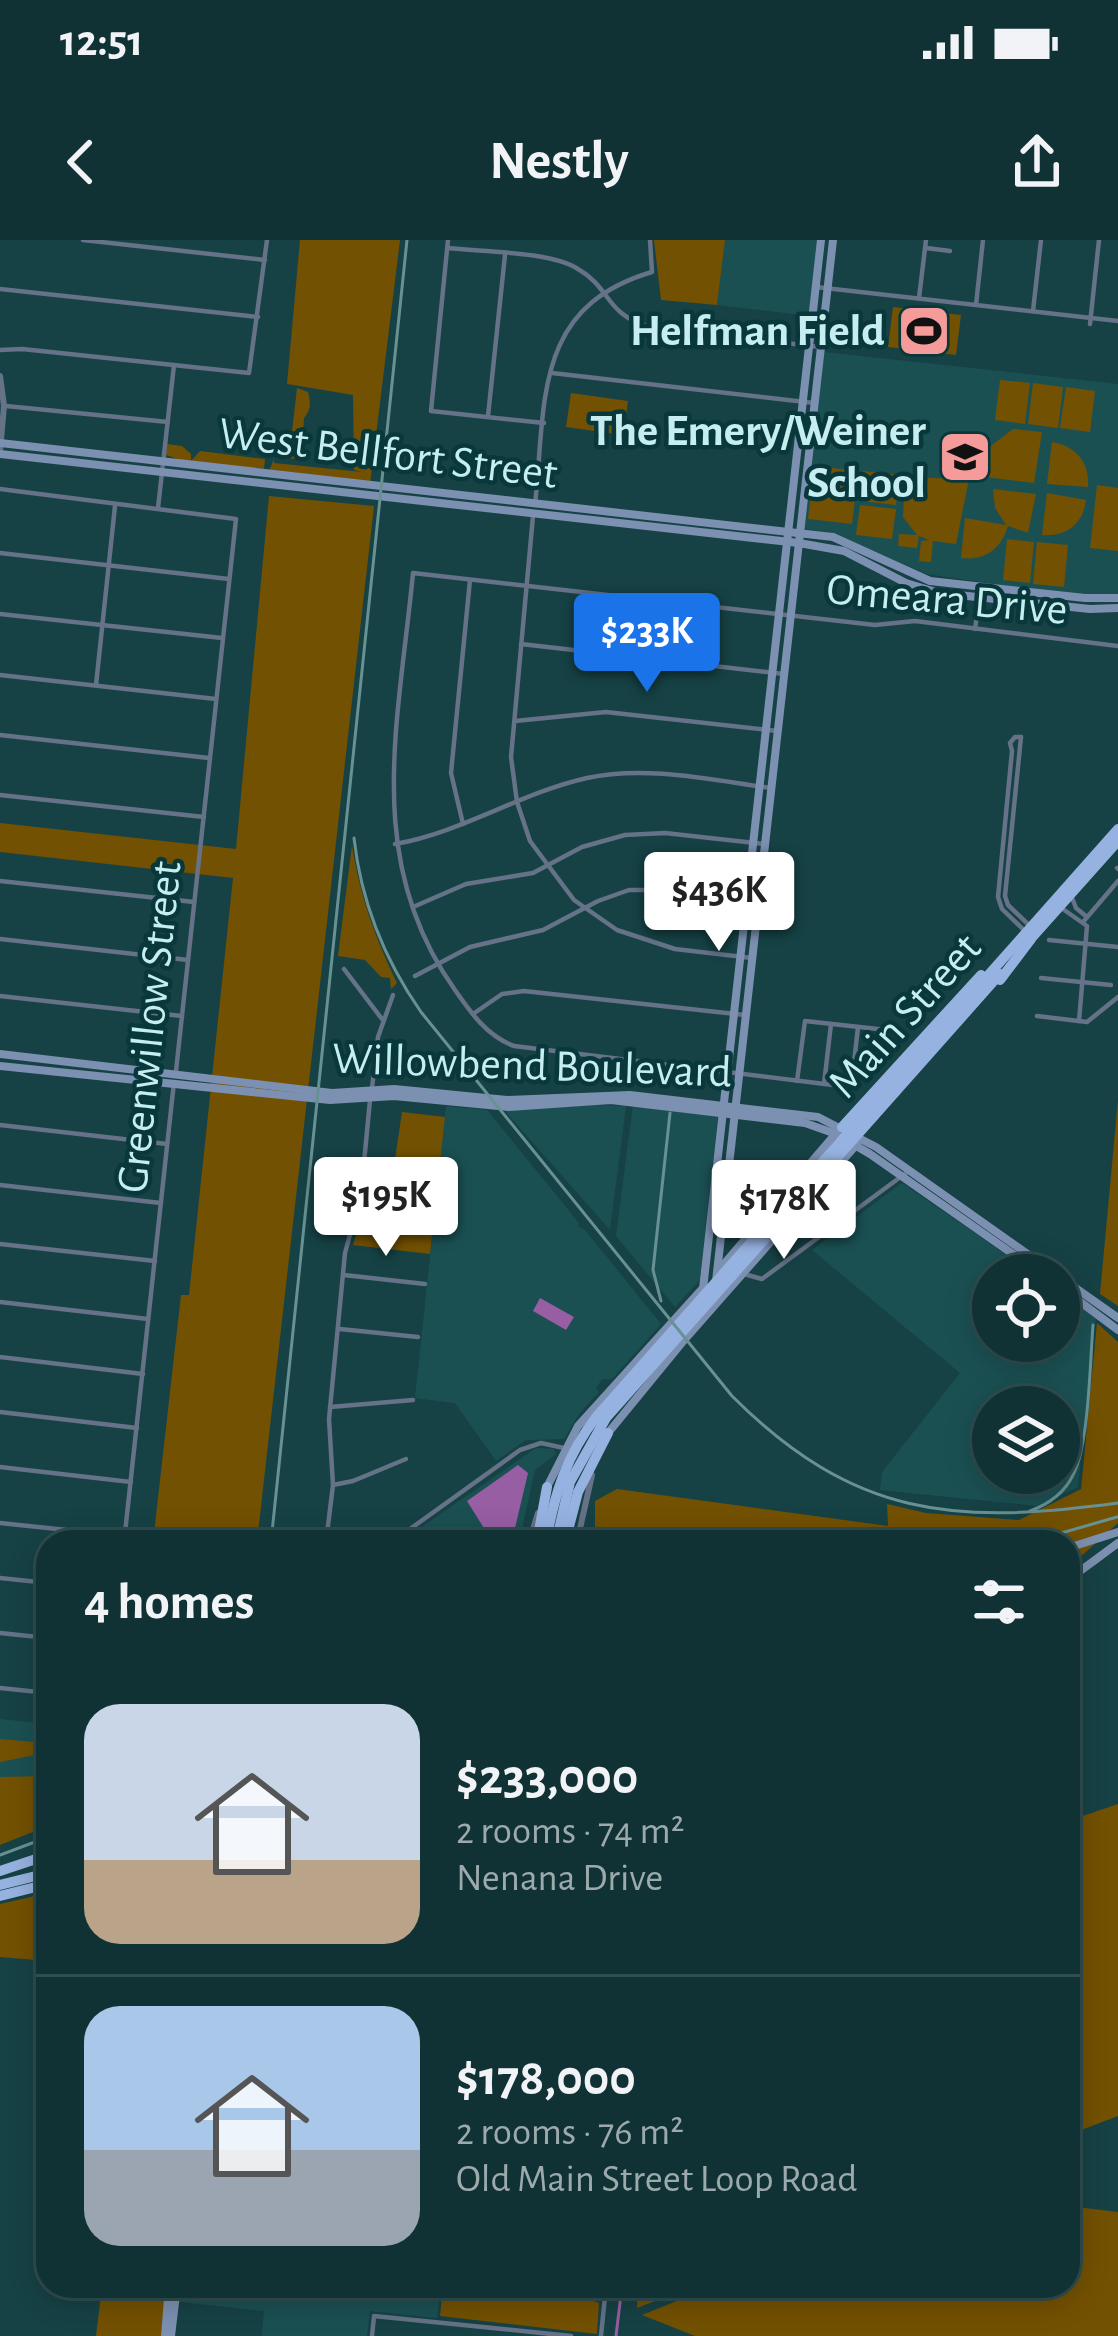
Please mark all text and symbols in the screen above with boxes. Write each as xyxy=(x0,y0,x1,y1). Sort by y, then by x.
text: 12:51 xyxy=(60,19,143,64)
icon: back xyxy=(48,129,114,195)
icon: share xyxy=(1004,129,1070,195)
text: Nestly xyxy=(489,135,629,189)
sports icon: Helfman Field xyxy=(896,303,952,359)
place label: Helfman Field xyxy=(630,309,885,354)
place label: The Emery/Weiner School xyxy=(590,409,926,506)
street label: West Bellfort Street xyxy=(216,411,560,497)
school or university icon: The Emery/Weiner School xyxy=(937,429,993,485)
street label: Omeara Drive xyxy=(825,567,1069,633)
pin: $233K xyxy=(563,593,731,695)
text: $233K xyxy=(601,612,693,651)
pin: $436K xyxy=(635,852,803,954)
street label: Greenwillow Street xyxy=(110,859,190,1195)
text: $436K xyxy=(671,871,767,910)
street label: Main Street xyxy=(820,925,990,1107)
street label: Willowbend Boulevard xyxy=(331,1037,733,1095)
pin: $195K xyxy=(302,1157,470,1259)
pin: $178K xyxy=(700,1160,868,1262)
text: $195K xyxy=(341,1176,431,1215)
text: $178K xyxy=(739,1179,829,1218)
map controls xyxy=(972,1254,1080,1494)
button: locate xyxy=(972,1254,1080,1362)
button: layers xyxy=(972,1386,1080,1494)
icon: filters xyxy=(966,1569,1032,1635)
text: 4 homes xyxy=(84,1577,254,1628)
icon: home xyxy=(180,1752,324,1896)
text: $233,000 xyxy=(456,1752,638,1803)
text: 2 rooms · 74 m² xyxy=(456,1812,684,1851)
text: Nenana Drive xyxy=(456,1859,663,1898)
text: $178,000 xyxy=(456,2053,636,2104)
icon: home xyxy=(180,2054,324,2198)
text: 2 rooms · 76 m² xyxy=(456,2113,684,2152)
text: Old Main Street Loop Road xyxy=(456,2160,858,2199)

